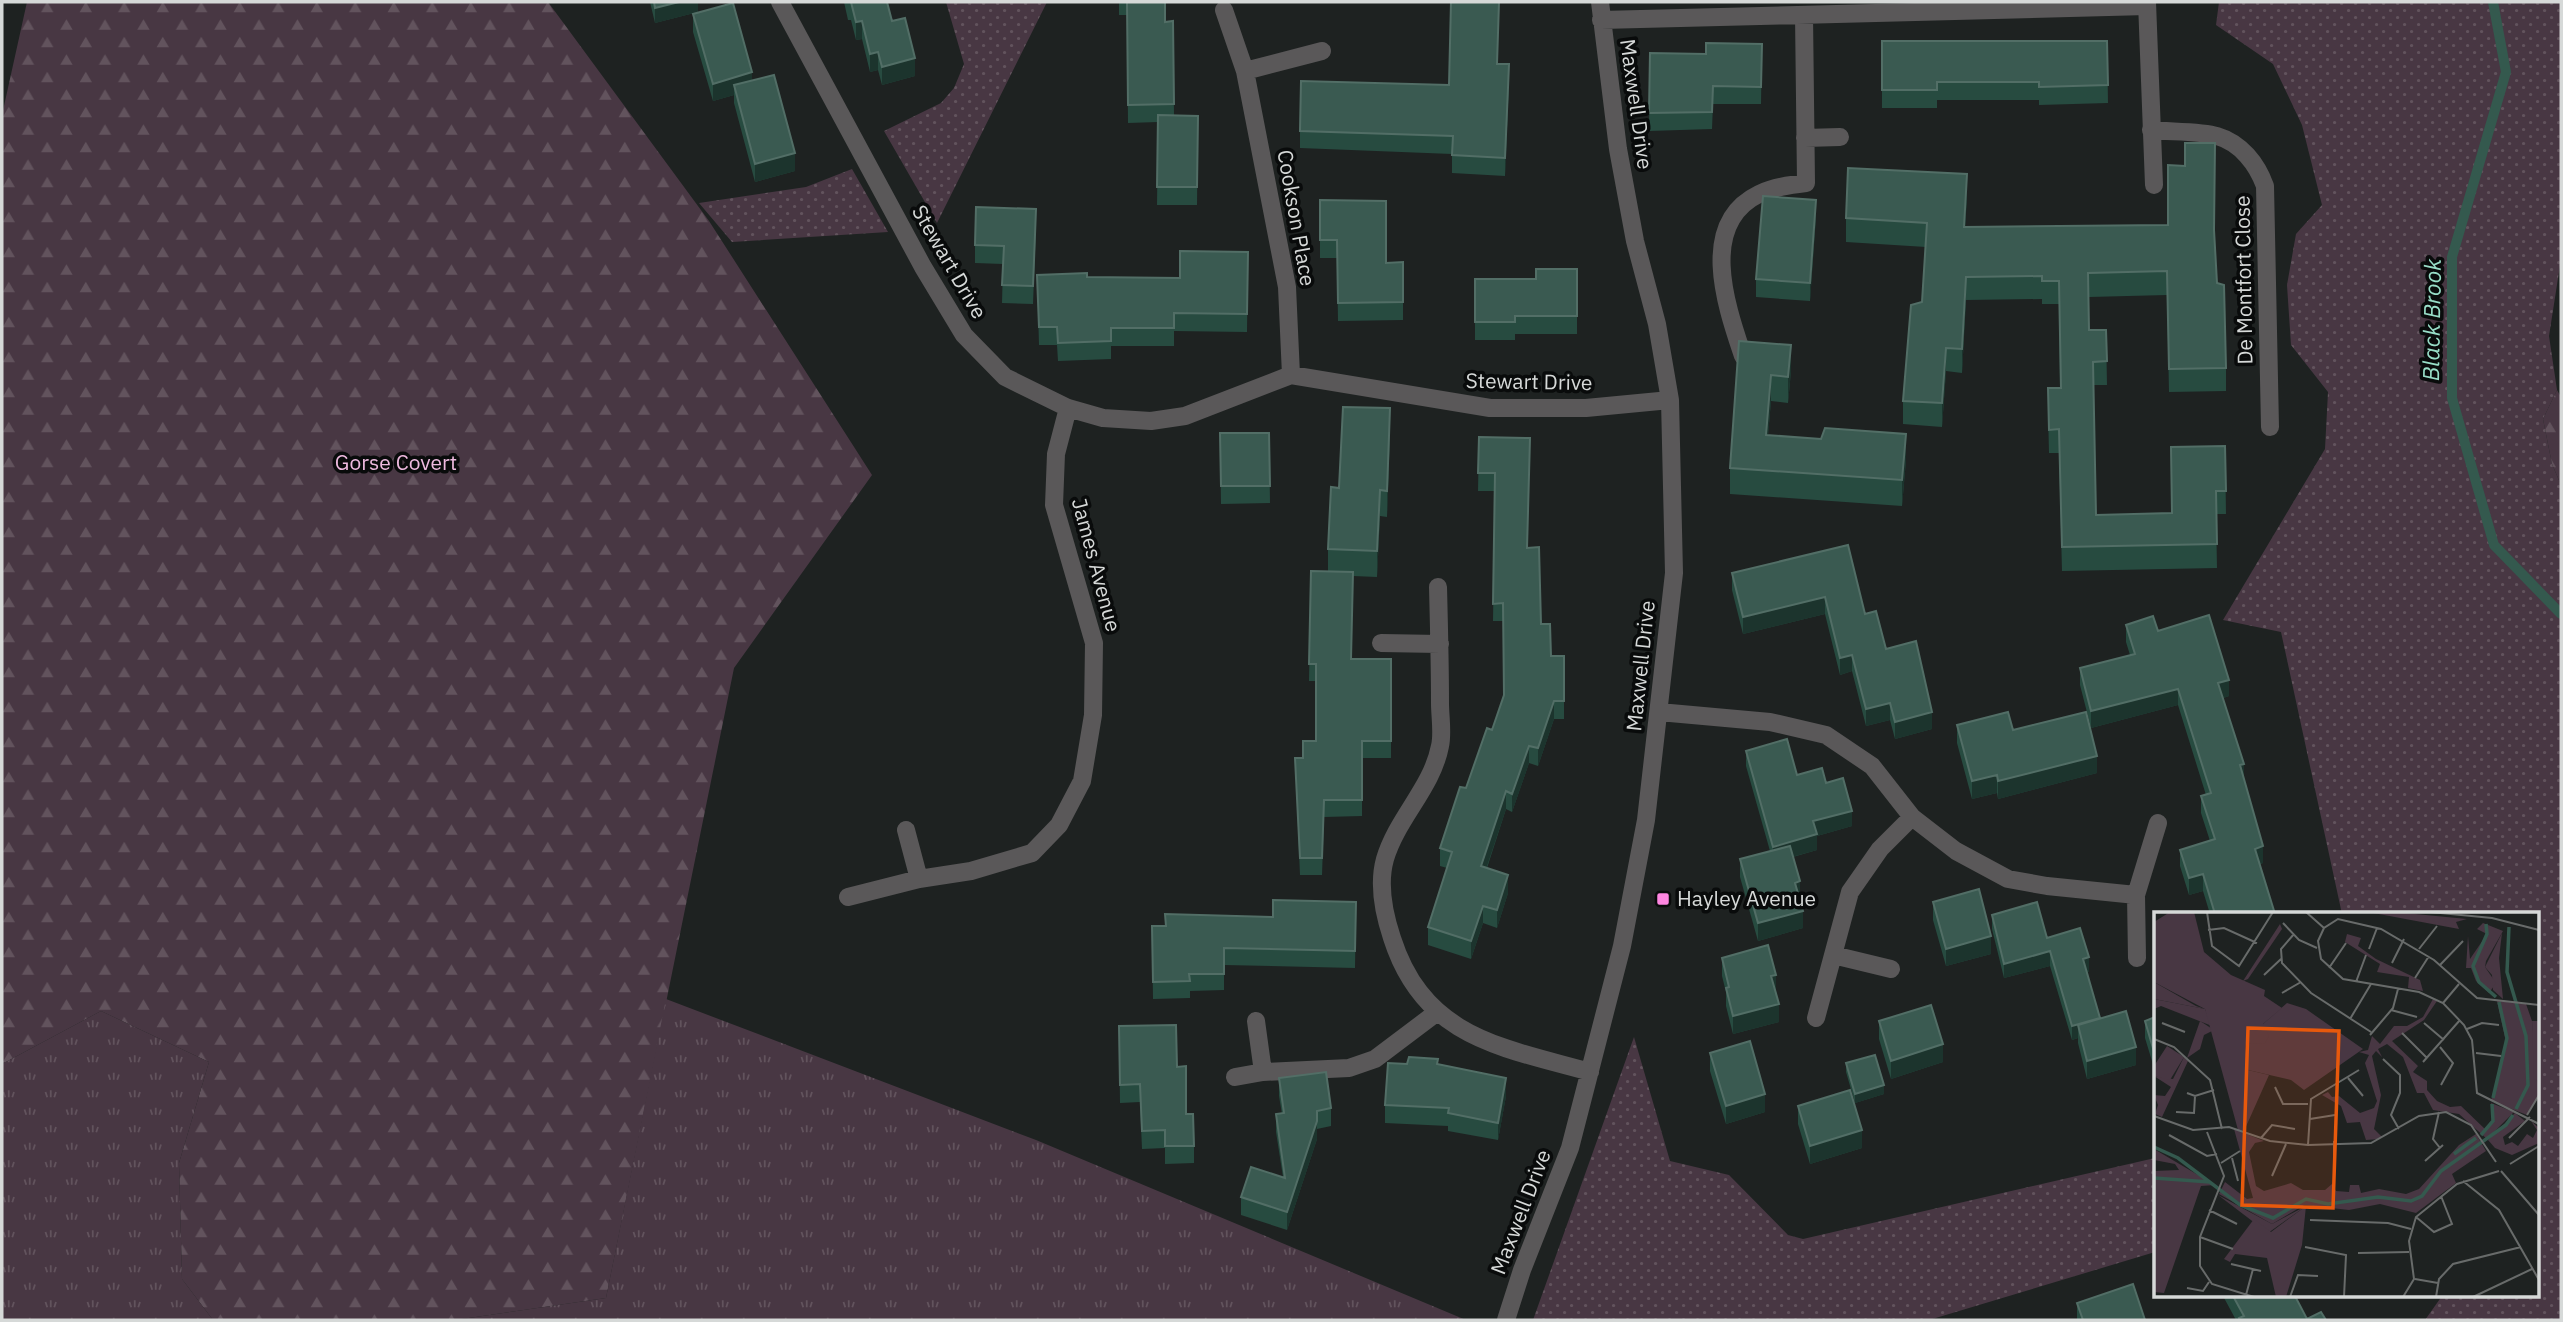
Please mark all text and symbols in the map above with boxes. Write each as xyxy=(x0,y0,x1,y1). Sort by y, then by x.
street label: Maxwell Drive xyxy=(1614,37,1660,171)
street label: Cookson Place xyxy=(1271,147,1323,288)
street label: De Montfort Close xyxy=(2228,195,2258,365)
street label: Stewart Drive xyxy=(906,200,994,323)
water label: Black Brook xyxy=(2415,257,2447,381)
street label: Stewart Drive xyxy=(1465,366,1593,396)
park label: Gorse Covert xyxy=(335,448,457,476)
street label: James Avenue xyxy=(1066,495,1128,635)
street label: Maxwell Drive xyxy=(1619,599,1661,733)
place label: Hayley Avenue xyxy=(1677,884,1816,912)
marker: Hayley Avenue xyxy=(1655,891,1671,907)
inset map xyxy=(2154,912,2538,1298)
street label: Maxwell Drive xyxy=(1483,1145,1557,1278)

